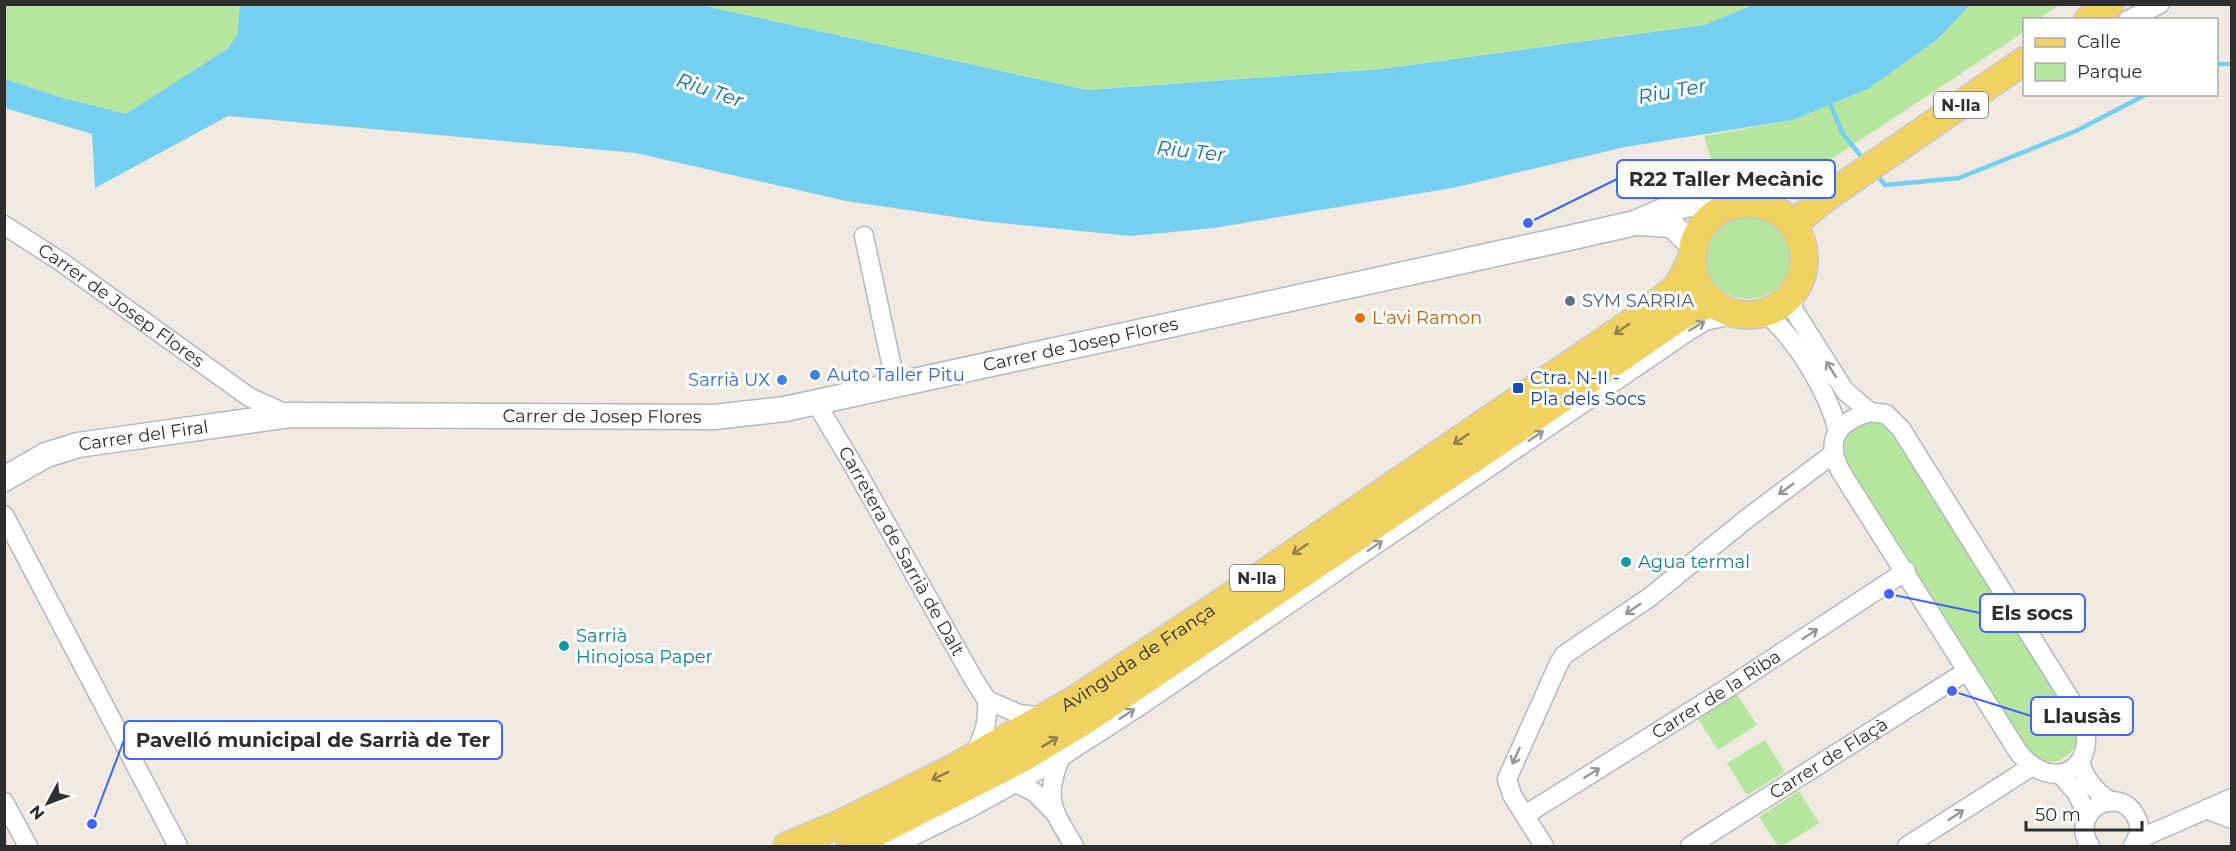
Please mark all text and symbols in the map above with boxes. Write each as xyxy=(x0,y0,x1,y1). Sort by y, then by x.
legend xyxy=(2023,18,2218,96)
text: Calle xyxy=(2077,31,2121,53)
text: Parque xyxy=(2077,61,2143,83)
water label: Riu Ter xyxy=(673,67,747,113)
water label: Riu Ter xyxy=(1636,73,1709,109)
road number: N-IIa xyxy=(1934,92,1988,118)
water label: Riu Ter xyxy=(1155,135,1228,167)
callout: R22 Taller Mecànic xyxy=(1617,160,1835,198)
text: R22 Taller Mecànic xyxy=(1629,167,1823,191)
street label: Carrer de Josep Flores xyxy=(34,239,209,372)
place label: SYM SARRIA xyxy=(1582,290,1694,312)
marker: SYM SARRIA xyxy=(1563,294,1577,308)
place label: L'avi Ramon xyxy=(1372,307,1482,329)
marker: L'avi Ramon xyxy=(1353,311,1367,325)
street label: Carrer de Josep Flores xyxy=(981,313,1180,376)
one-way arrow xyxy=(1688,320,1705,332)
one-way arrow xyxy=(1615,323,1631,335)
one-way arrow xyxy=(1825,361,1837,378)
place label: Auto Taller Pitu xyxy=(827,364,965,386)
place label: Ctra. N-II - Pla dels Socs xyxy=(1530,367,1646,410)
marker: Auto Taller Pitu xyxy=(808,368,822,382)
place label: Sarrià UX xyxy=(688,369,770,391)
marker: Sarrià UX xyxy=(775,373,789,387)
marker: Ctra. N-II - Pla dels Socs xyxy=(1511,381,1525,395)
street label: Carrer de Josep Flores xyxy=(502,405,702,428)
street label: Carrer del Firal xyxy=(77,416,210,456)
one-way arrow xyxy=(1527,430,1544,442)
one-way arrow xyxy=(1454,433,1470,445)
street label: Carretera de Sarrià de Dalt xyxy=(834,442,969,660)
one-way arrow xyxy=(1779,483,1795,496)
one-way arrow xyxy=(1366,540,1382,552)
one-way arrow xyxy=(1293,543,1309,555)
place label: Agua termal xyxy=(1638,551,1750,573)
marker: Agua termal xyxy=(1619,555,1633,569)
road number: N-IIa xyxy=(1230,565,1284,591)
callout: Els socs xyxy=(1980,594,2085,632)
street label: Avinguda de França xyxy=(1057,599,1219,717)
text: Els socs xyxy=(1991,601,2073,625)
one-way arrow xyxy=(1625,603,1641,615)
place label: Sarrià Hinojosa Paper xyxy=(576,625,713,668)
one-way arrow xyxy=(1801,628,1817,640)
marker: Sarrià Hinojosa Paper xyxy=(557,639,571,653)
street label: Carrer de la Riba xyxy=(1648,645,1785,744)
callout: Llausàs xyxy=(2031,697,2133,735)
text: Llausàs xyxy=(2043,704,2121,728)
one-way arrow xyxy=(1118,708,1135,720)
street label: Carrer de Flaçà xyxy=(1765,713,1892,804)
callout: Pavelló municipal de Sarrià de Ter xyxy=(124,721,502,759)
text: Pavelló municipal de Sarrià de Ter xyxy=(136,728,491,752)
one-way arrow xyxy=(1041,735,1058,747)
one-way arrow xyxy=(1509,747,1521,765)
one-way arrow xyxy=(1583,767,1600,779)
one-way arrow xyxy=(931,770,949,782)
north arrow xyxy=(18,773,78,833)
scale bar xyxy=(2026,794,2142,832)
text: N xyxy=(26,801,48,824)
text: 50 m xyxy=(2035,804,2081,826)
one-way arrow xyxy=(1947,809,1964,821)

